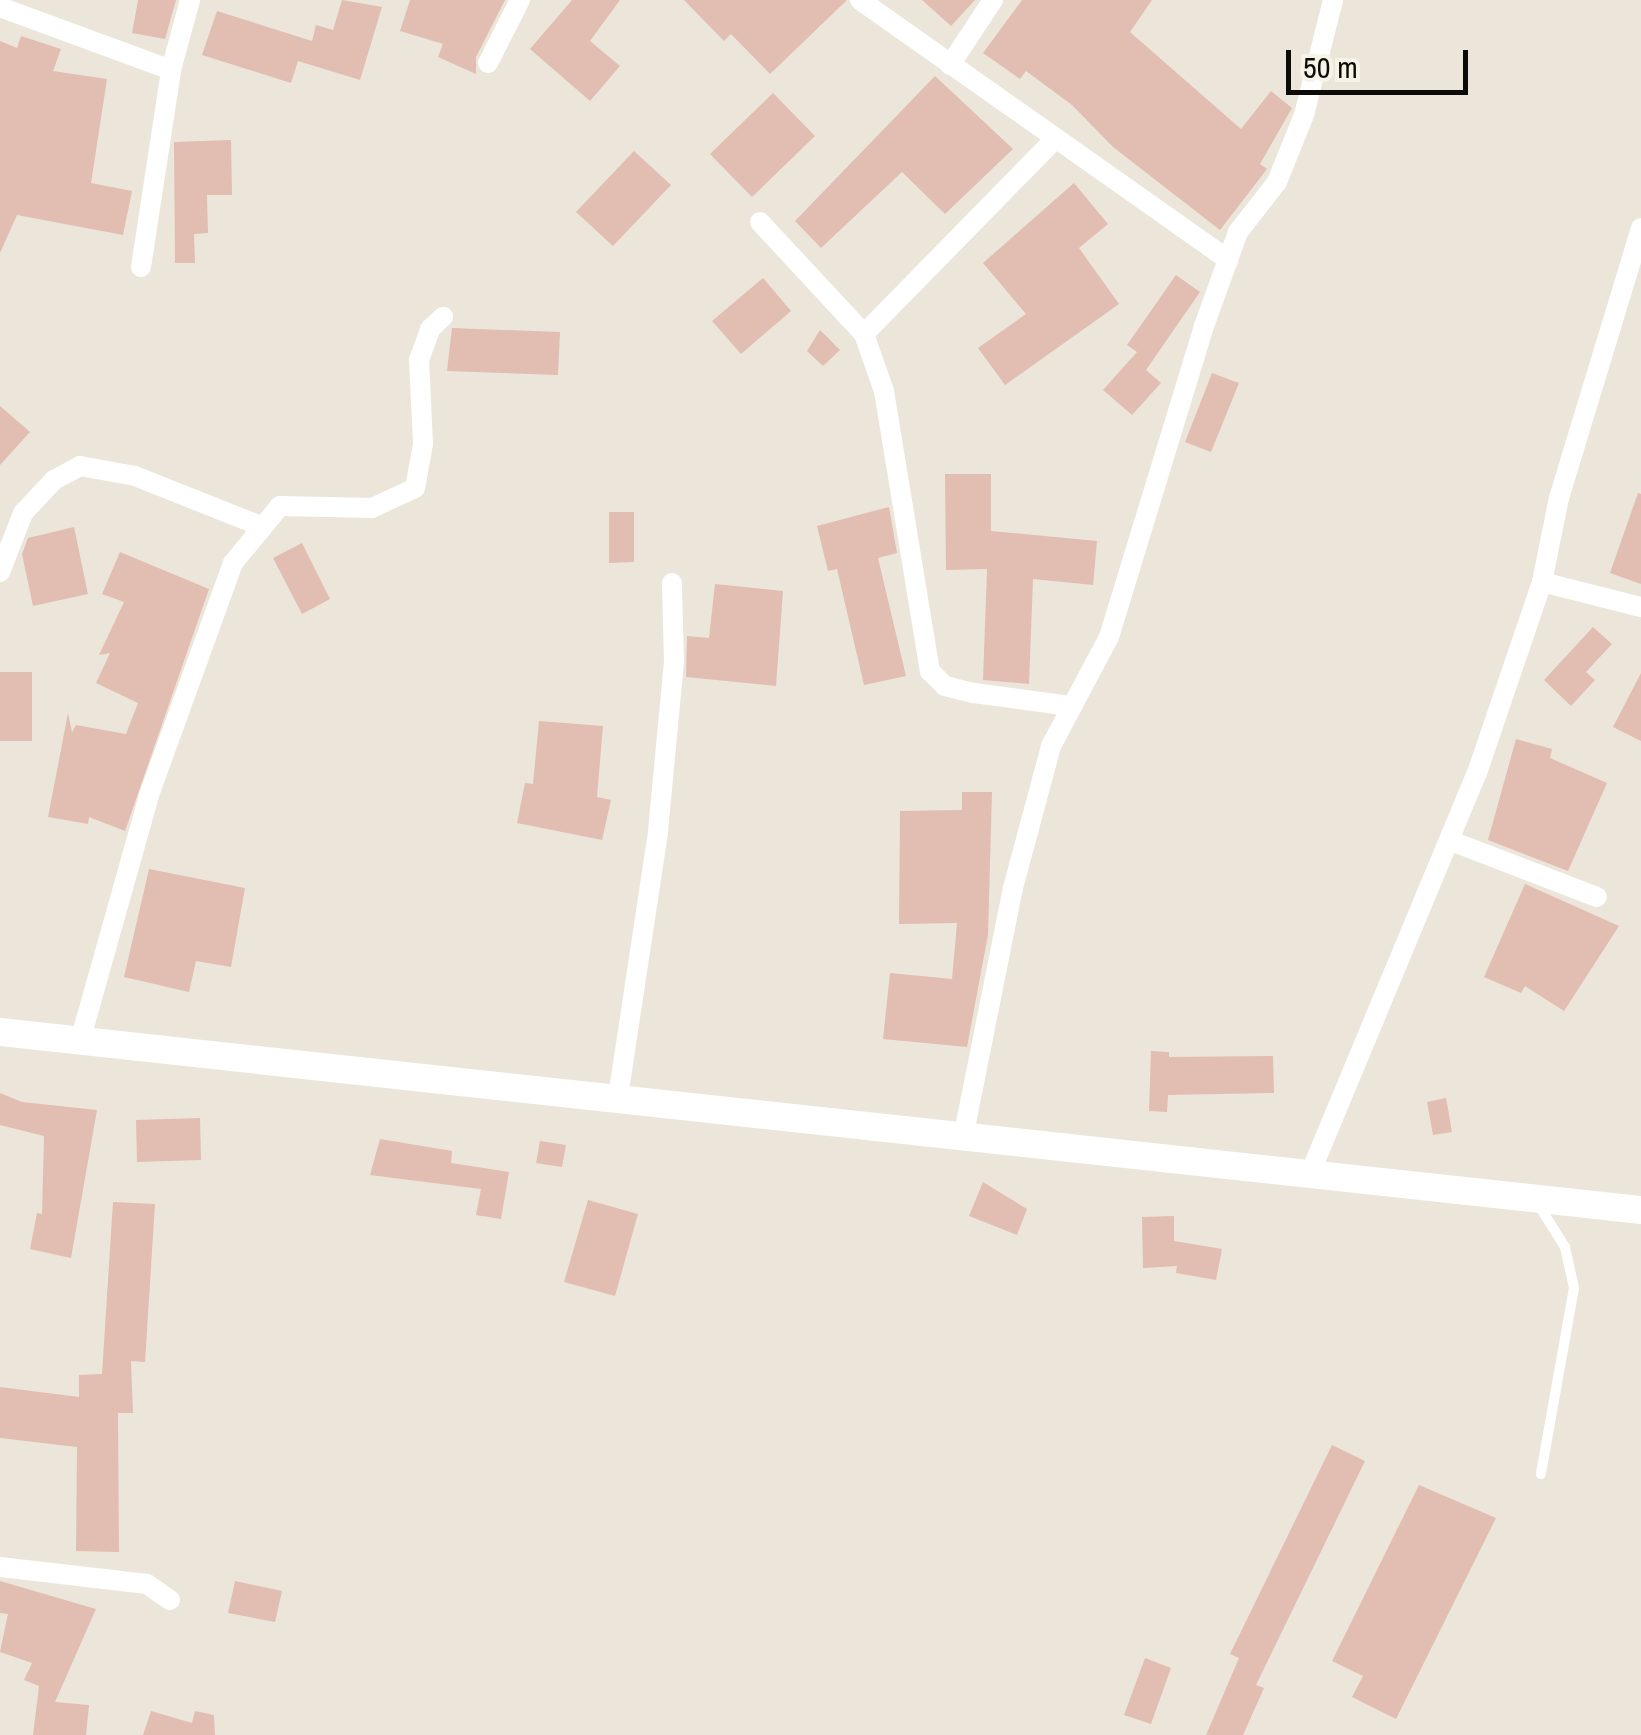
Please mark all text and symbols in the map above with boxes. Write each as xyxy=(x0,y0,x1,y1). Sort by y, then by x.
scale bar xyxy=(1291,30,1474,92)
text: 50 m xyxy=(1303,47,1358,87)

